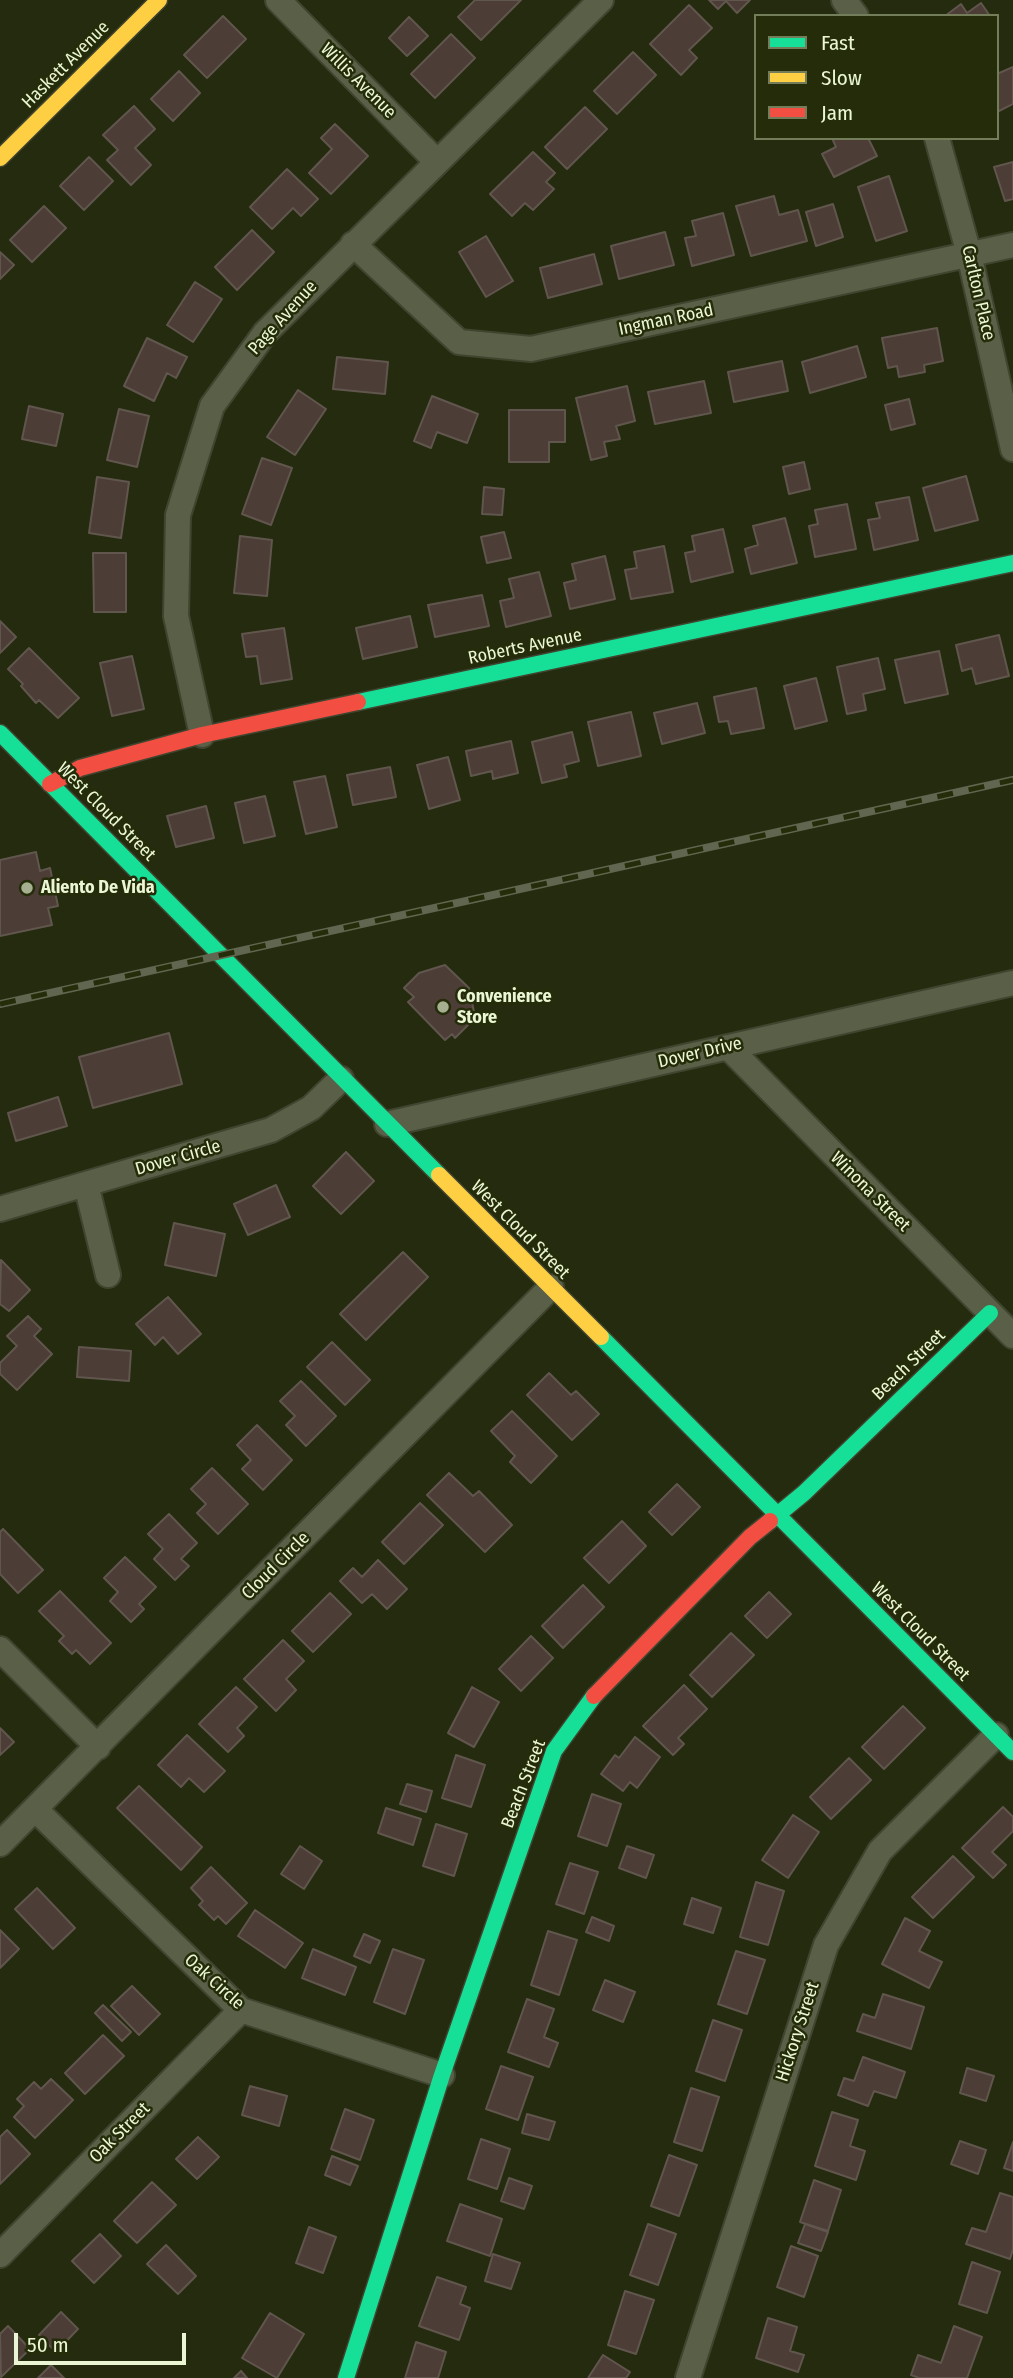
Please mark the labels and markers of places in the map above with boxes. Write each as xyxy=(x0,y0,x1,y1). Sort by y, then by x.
place label: Aliento De Vida xyxy=(41,877,155,899)
marker: Aliento De Vida xyxy=(19,880,35,896)
place label: Convenience Store xyxy=(457,986,552,1028)
marker: Convenience Store xyxy=(435,999,451,1015)

